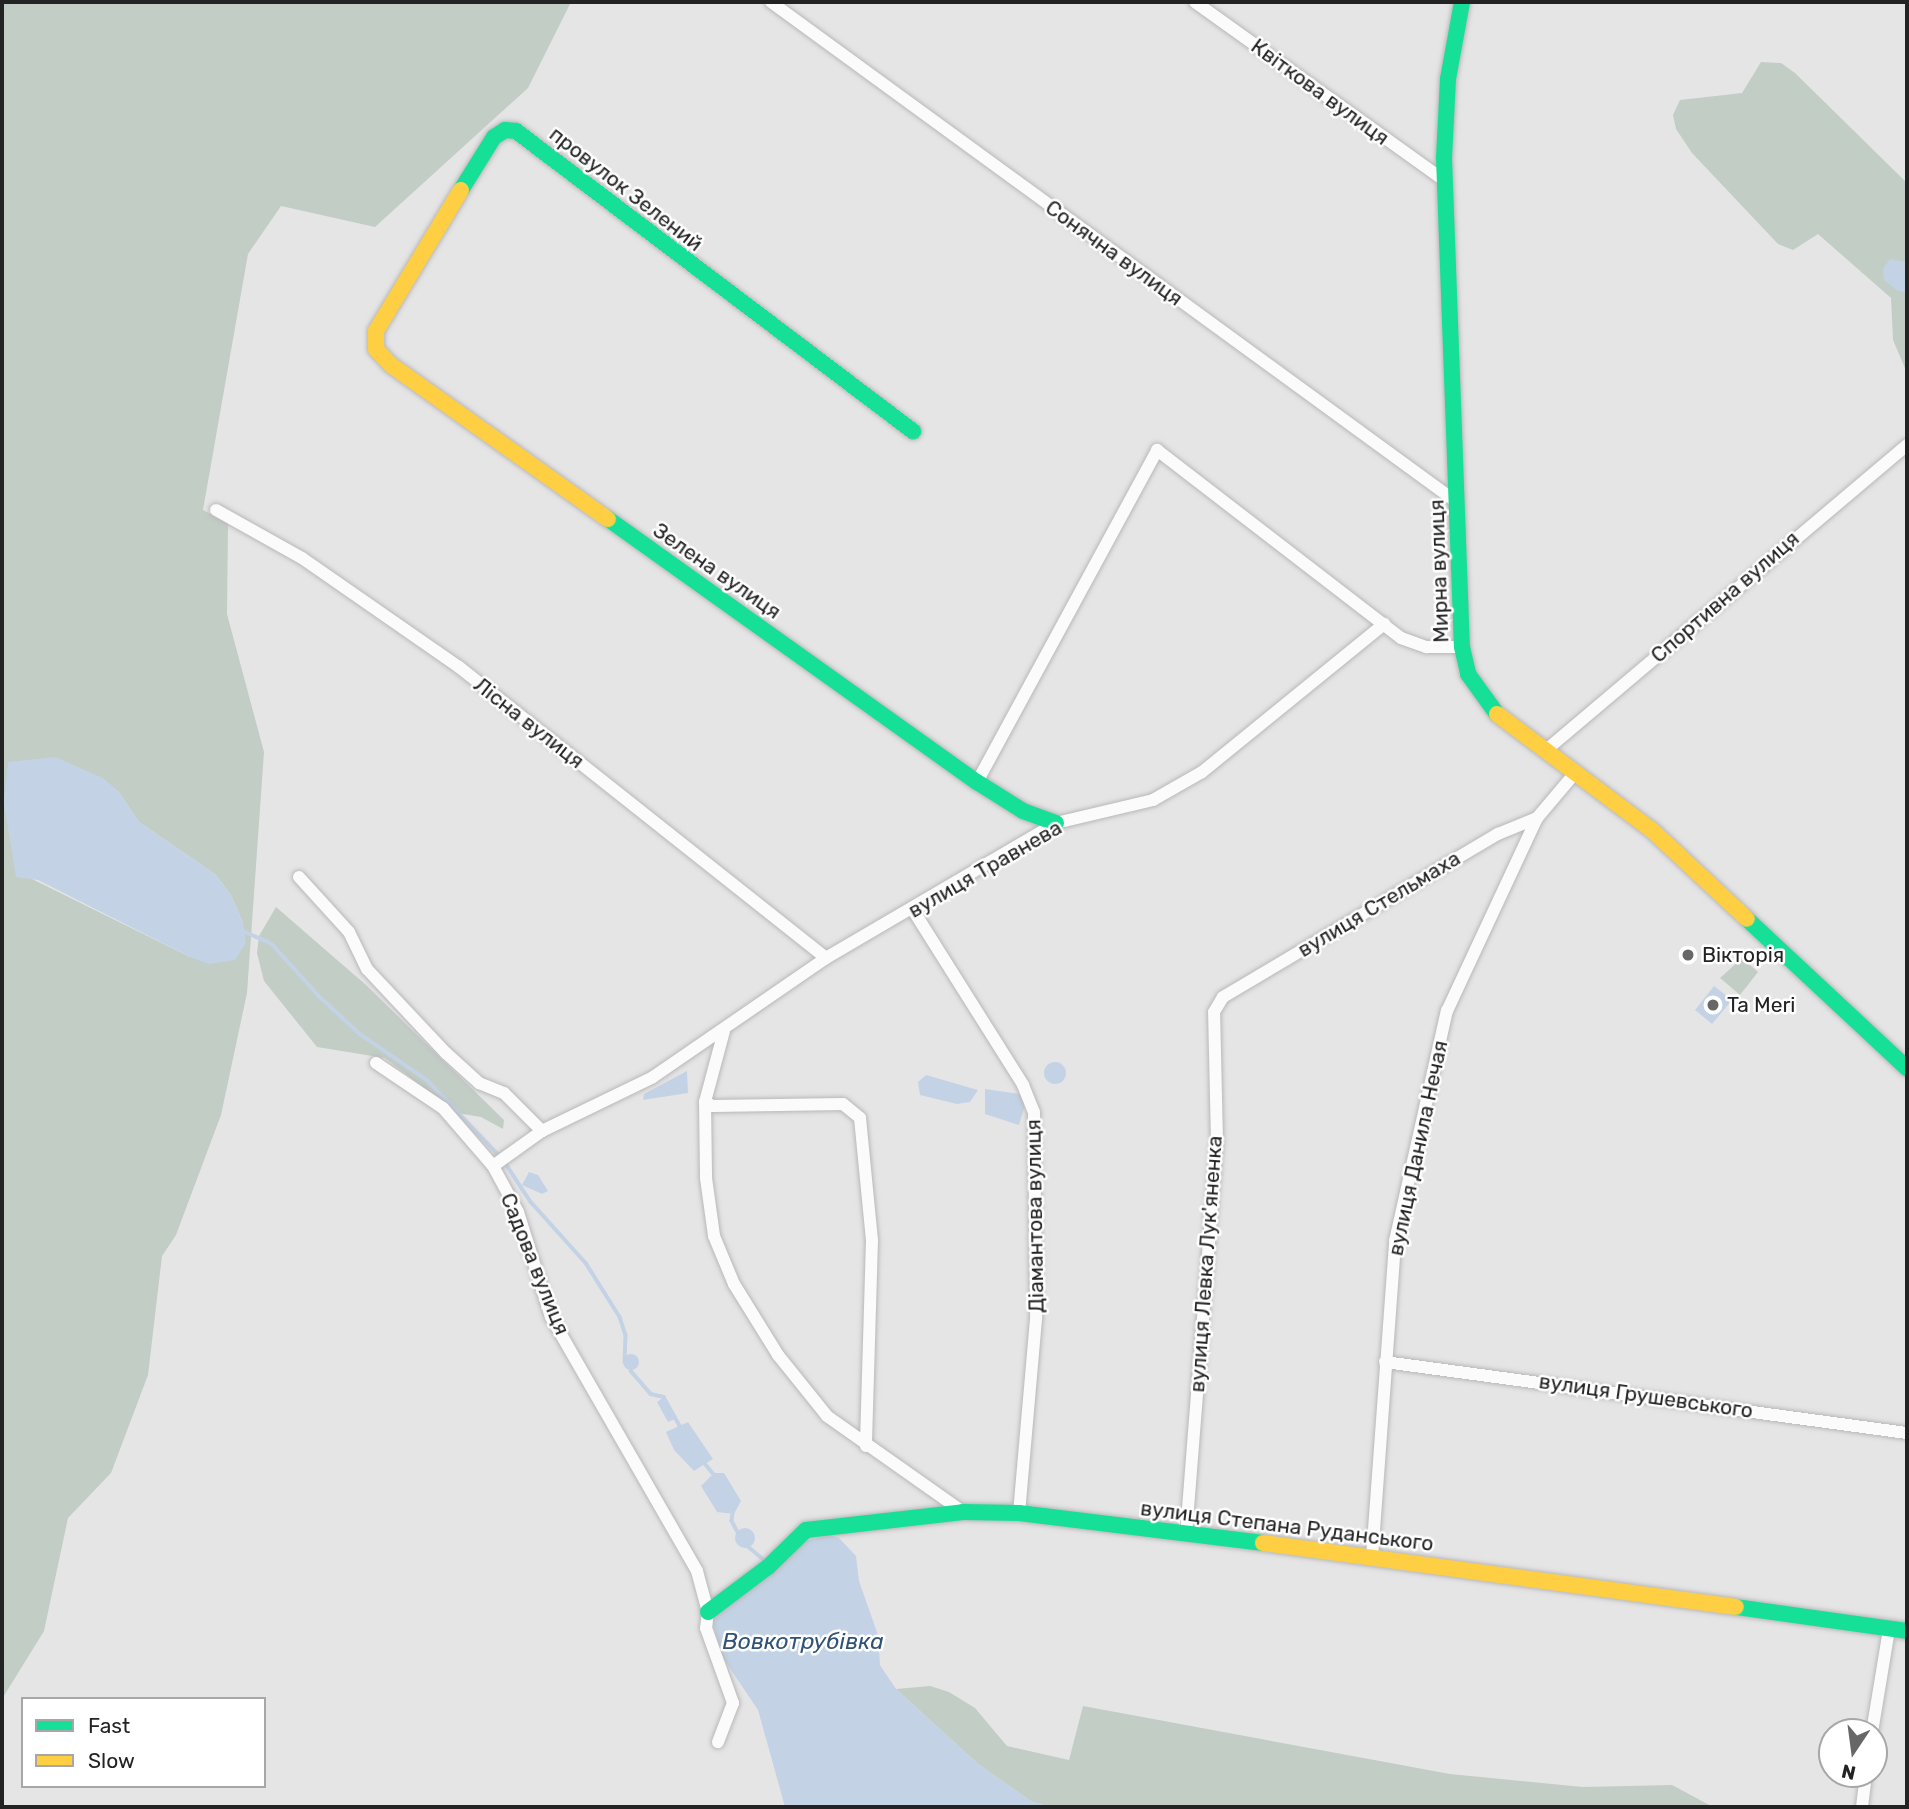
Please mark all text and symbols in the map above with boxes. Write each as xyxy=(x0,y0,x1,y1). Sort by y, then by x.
street label: Квіткова вулиця xyxy=(1246,33,1394,151)
street label: провулок Зелений xyxy=(544,121,708,257)
street label: Сонячна вулиця xyxy=(1041,195,1187,311)
street label: Мирна вулиця xyxy=(1424,499,1454,643)
street label: Зелена вулиця xyxy=(648,518,786,624)
street label: Спортивна вулиця xyxy=(1646,526,1804,668)
street label: Лісна вулиця xyxy=(469,672,589,774)
street label: вулиця Травнева xyxy=(904,815,1066,923)
street label: вулиця Стельмаха xyxy=(1293,846,1465,962)
place label: Вікторія xyxy=(1702,942,1784,968)
marker: Вікторія xyxy=(1680,947,1696,963)
place label: Ta Meri xyxy=(1727,992,1795,1018)
marker: Ta Meri xyxy=(1705,997,1721,1013)
street label: вулиця Данила Нечая xyxy=(1383,1038,1453,1258)
street label: Діамантова вулиця xyxy=(1021,1119,1049,1313)
street label: вулиця Левка Лук'яненка xyxy=(1184,1135,1228,1393)
street label: Садова вулиця xyxy=(495,1189,575,1339)
street label: вулиця Грушевського xyxy=(1537,1369,1755,1423)
street label: вулиця Степана Руданського xyxy=(1139,1496,1435,1556)
water label: Вовкотрубівка xyxy=(722,1627,884,1655)
legend xyxy=(21,1697,266,1788)
text: Fast xyxy=(88,1713,130,1738)
north arrow xyxy=(1818,1718,1888,1788)
text: Slow xyxy=(88,1748,135,1773)
text: N xyxy=(1839,1759,1858,1785)

